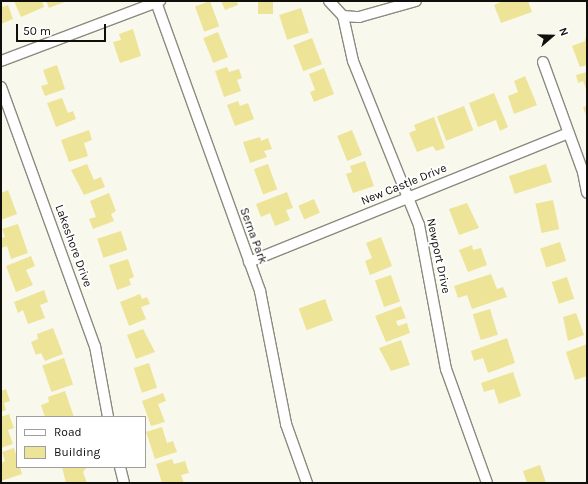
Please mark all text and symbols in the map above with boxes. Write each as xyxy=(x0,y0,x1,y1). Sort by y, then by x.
scale bar xyxy=(18,16,108,42)
north arrow xyxy=(532,16,572,56)
text: 50 m xyxy=(23,24,51,38)
text: N xyxy=(556,26,571,38)
street label: New Castle Drive xyxy=(359,161,449,209)
street label: Lakeshore Drive xyxy=(51,203,95,289)
street label: Serna Park xyxy=(236,206,270,266)
street label: Newport Drive xyxy=(423,217,453,295)
legend xyxy=(16,416,146,468)
text: Road xyxy=(54,425,82,439)
text: Building xyxy=(54,445,100,459)

